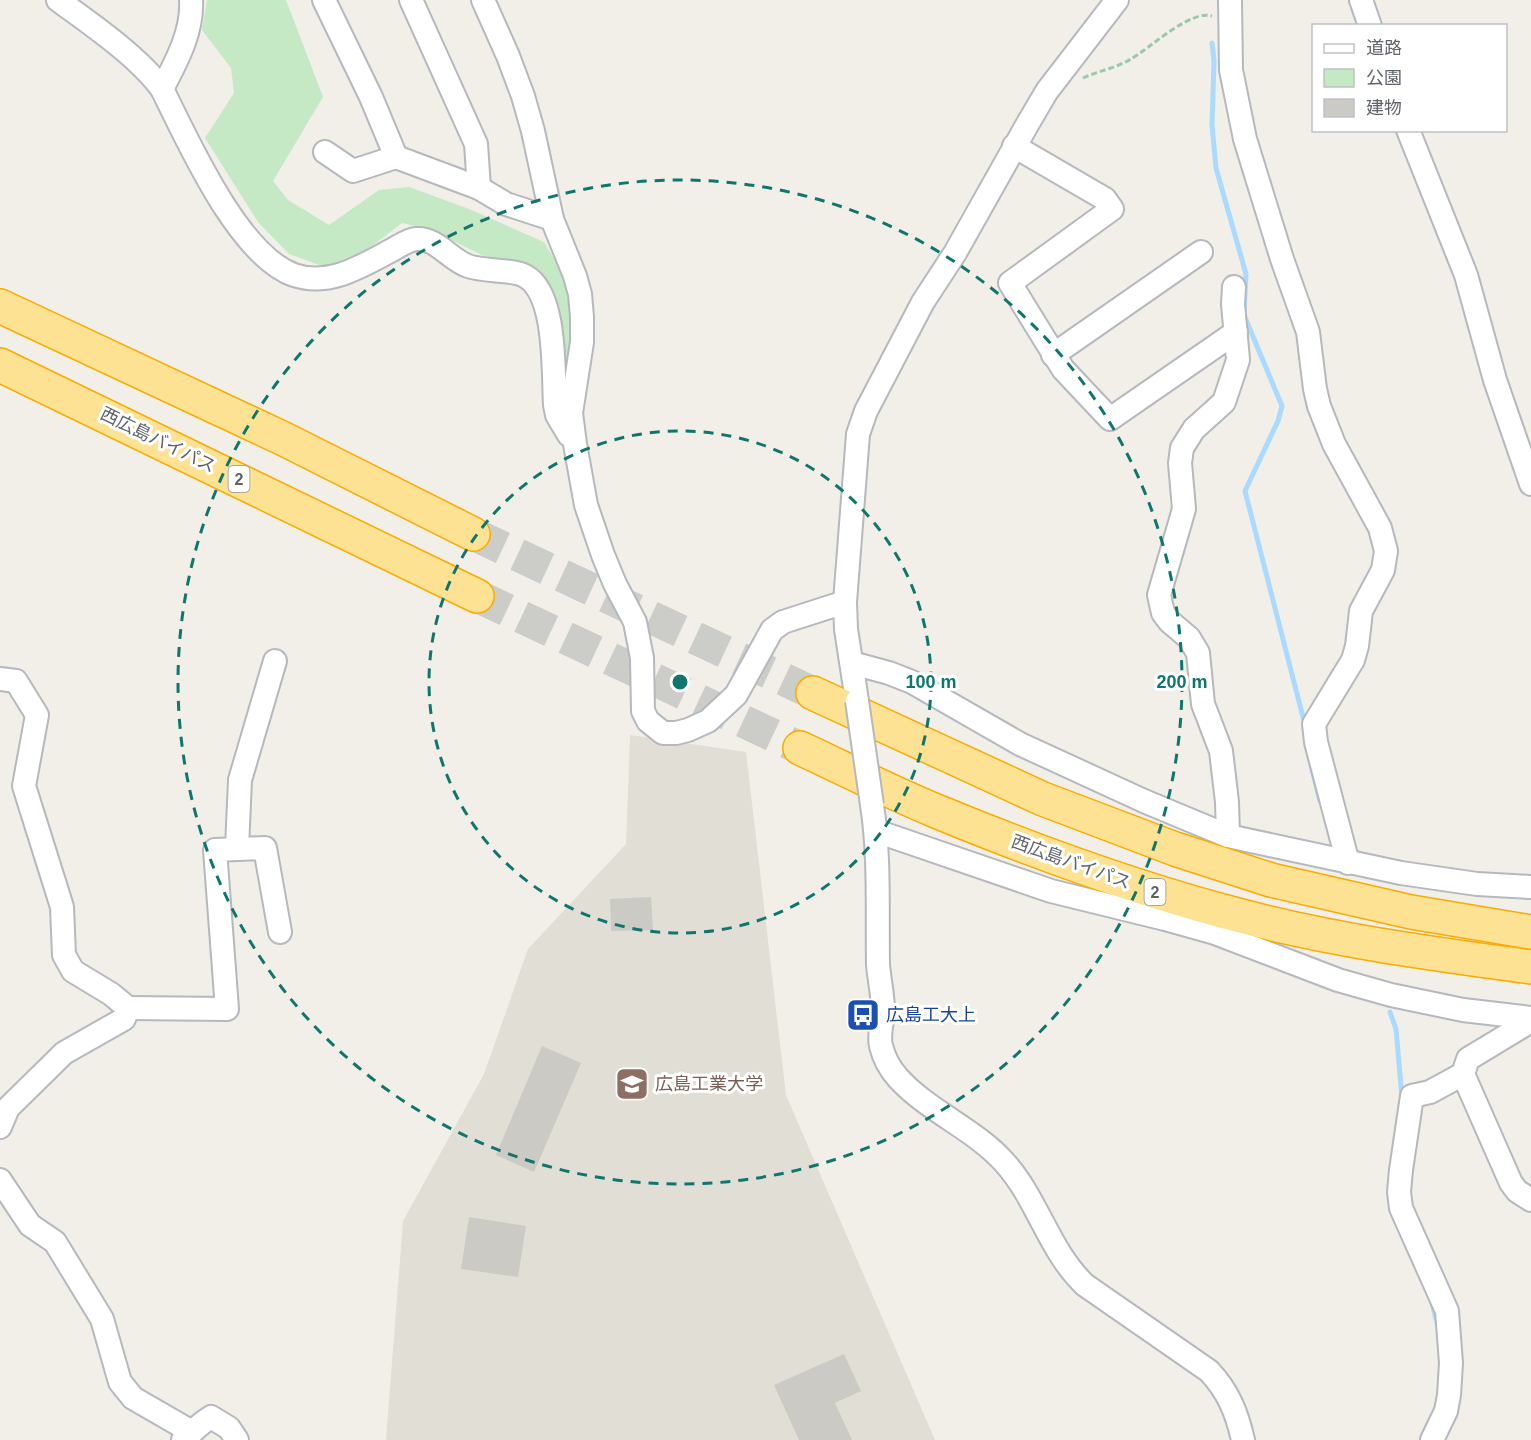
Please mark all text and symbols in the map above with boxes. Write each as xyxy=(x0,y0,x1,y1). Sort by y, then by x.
legend xyxy=(1312,24,1507,132)
text: 道路 xyxy=(1366,38,1402,58)
text: 公園 xyxy=(1366,68,1402,88)
text: 建物 xyxy=(1366,98,1402,118)
street label: 西広島バイパス xyxy=(97,403,219,477)
road number: 2 xyxy=(228,466,250,492)
centre of rings xyxy=(670,672,690,692)
text: 100 m xyxy=(905,672,957,692)
text: 200 m xyxy=(1156,672,1208,692)
street label: 西広島バイパス xyxy=(1009,831,1133,893)
road number: 2 xyxy=(1144,879,1166,905)
bus stop icon: 広島工大上 xyxy=(845,997,881,1033)
place label: 広島工大上 xyxy=(886,1005,976,1025)
school or university icon: 広島工業大学 xyxy=(614,1066,650,1102)
place label: 広島工業大学 xyxy=(655,1074,763,1094)

